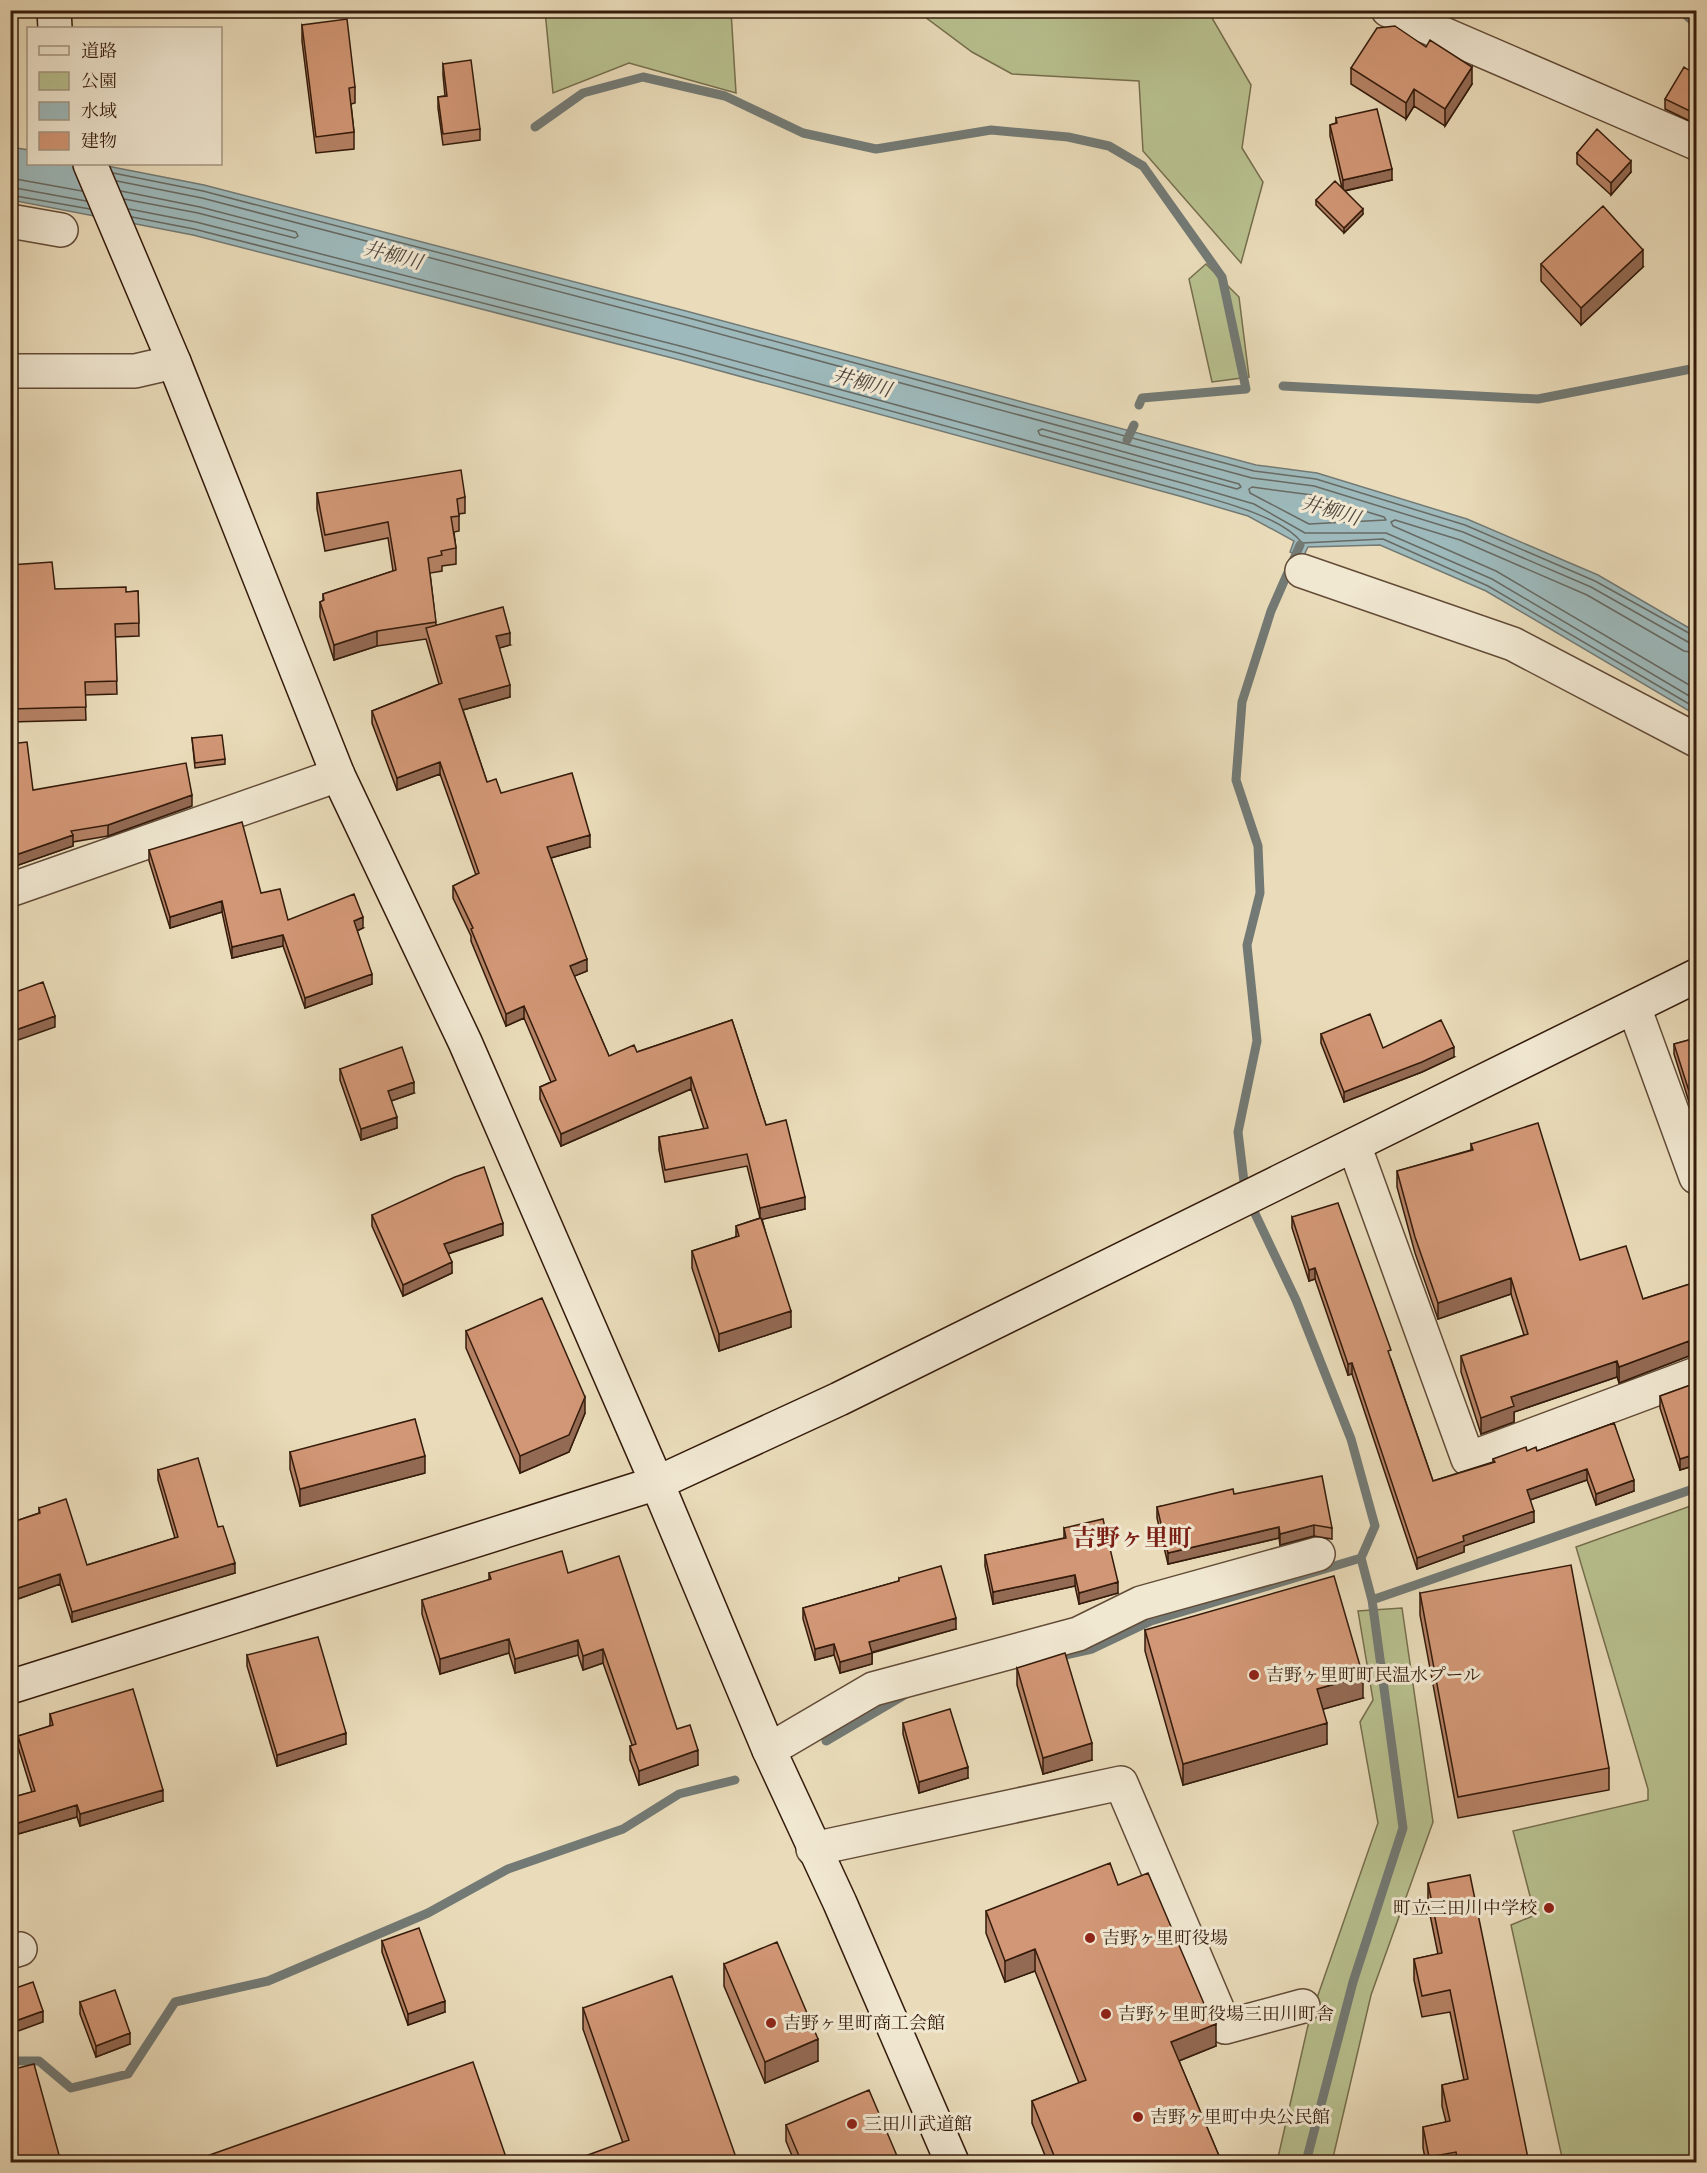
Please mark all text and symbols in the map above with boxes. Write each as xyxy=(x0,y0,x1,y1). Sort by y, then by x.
legend xyxy=(27,27,222,165)
text: 道路 xyxy=(81,40,117,62)
text: 公園 xyxy=(81,70,117,92)
text: 水域 xyxy=(81,100,117,122)
text: 建物 xyxy=(81,130,117,152)
water label: 井柳川 xyxy=(361,236,427,275)
water label: 井柳川 xyxy=(830,362,896,402)
water label: 井柳川 xyxy=(1299,490,1365,531)
district label: 吉野ヶ里町 xyxy=(1072,1523,1192,1553)
place label: 吉野ヶ里町町民温水プール xyxy=(1266,1664,1481,1686)
marker: 吉野ヶ里町町民温水プール xyxy=(1247,1668,1261,1682)
place label: 町立三田川中学校 xyxy=(1393,1897,1537,1919)
marker: 町立三田川中学校 xyxy=(1542,1901,1556,1915)
place label: 吉野ヶ里町役場 xyxy=(1102,1927,1228,1949)
marker: 吉野ヶ里町役場 xyxy=(1083,1931,1097,1945)
place label: 吉野ヶ里町役場三田川町舎 xyxy=(1118,2003,1334,2025)
marker: 吉野ヶ里町役場三田川町舎 xyxy=(1099,2007,1113,2021)
place label: 吉野ヶ里町商工会館 xyxy=(783,2012,945,2034)
marker: 吉野ヶ里町商工会館 xyxy=(764,2016,778,2030)
place label: 吉野ヶ里町中央公民館 xyxy=(1150,2106,1330,2128)
marker: 吉野ヶ里町中央公民館 xyxy=(1131,2110,1145,2124)
place label: 三田川武道館 xyxy=(864,2113,972,2135)
marker: 三田川武道館 xyxy=(845,2117,859,2131)

